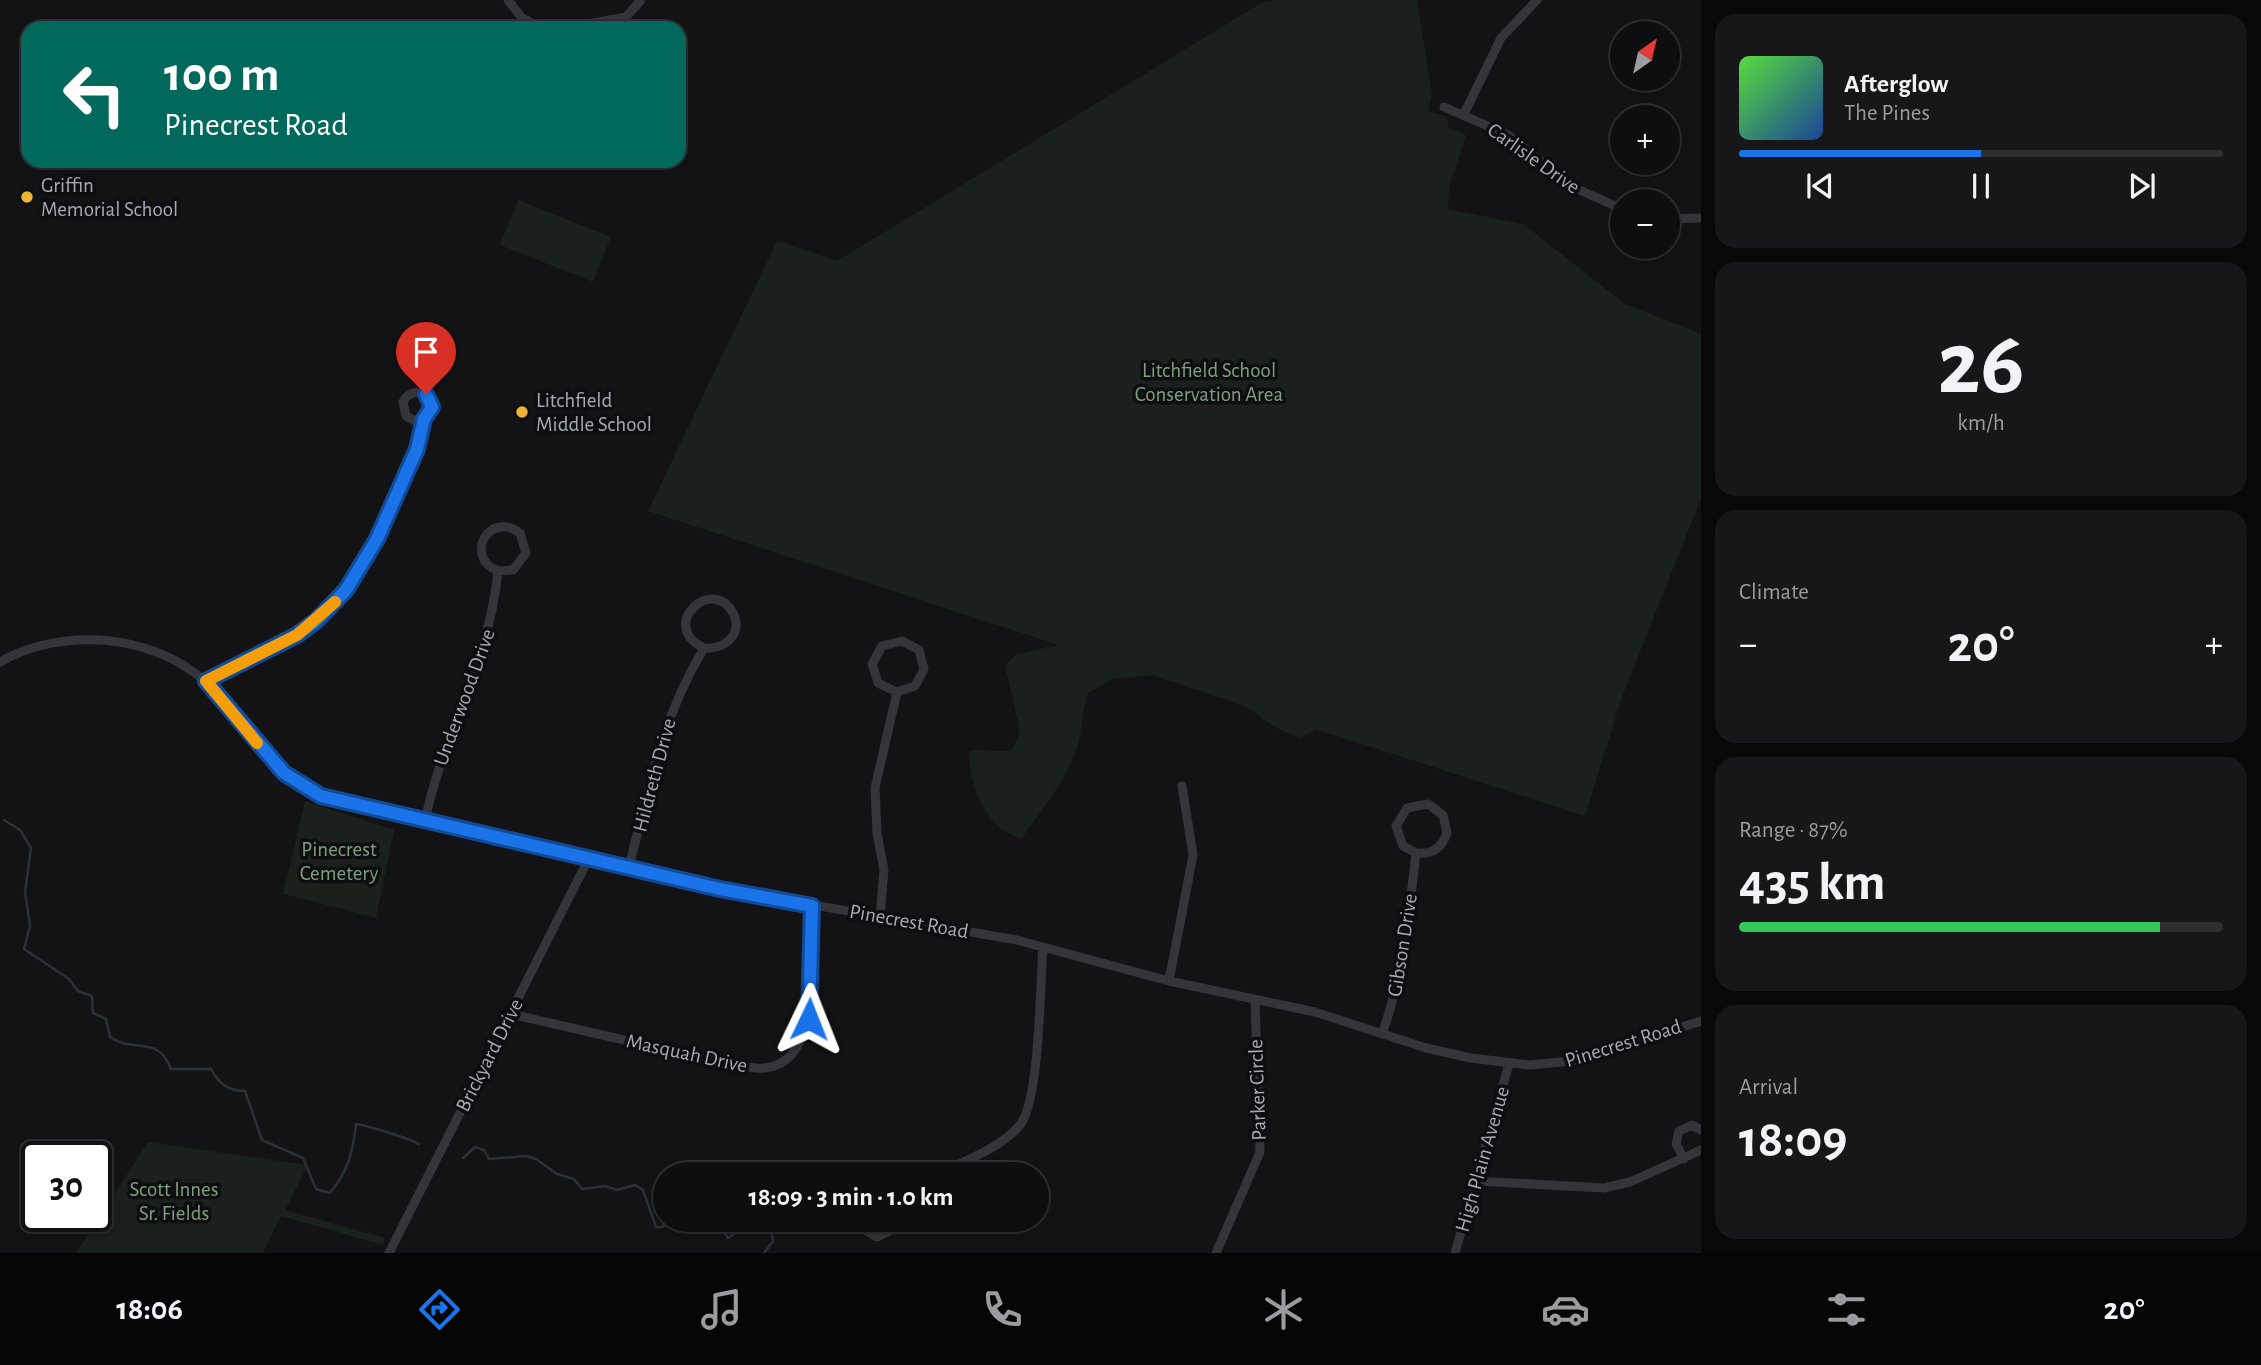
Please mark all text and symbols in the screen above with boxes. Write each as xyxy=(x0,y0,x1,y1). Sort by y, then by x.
north arrow xyxy=(1610,21,1680,91)
map controls xyxy=(1610,21,1680,259)
icon: left xyxy=(49,49,140,140)
text: 100 m xyxy=(164,51,280,100)
text: Afterglow xyxy=(1844,71,1948,97)
text: The Pines xyxy=(1844,102,1930,125)
button: + xyxy=(1610,105,1680,175)
text: Pinecrest Road xyxy=(164,109,348,141)
street label: Carlisle Drive xyxy=(1484,119,1584,198)
icon: previous xyxy=(1801,167,1839,205)
icon: pause xyxy=(1962,167,2000,205)
icon: next xyxy=(2123,167,2161,205)
place label: Griffin Memorial School xyxy=(41,175,178,220)
marker: Griffin Memorial School xyxy=(19,189,35,205)
button: − xyxy=(1610,189,1680,259)
text: 26 xyxy=(1938,319,2024,410)
pin xyxy=(396,322,456,394)
icon: arrive xyxy=(407,333,445,371)
park label: Litchfield School Conservation Area xyxy=(1135,360,1284,405)
place label: Litchfield Middle School xyxy=(536,390,652,435)
marker: Litchfield Middle School xyxy=(514,404,530,420)
text: km/h xyxy=(1957,412,2005,435)
text: Climate xyxy=(1739,581,1809,604)
text: 20° xyxy=(1948,619,2014,671)
street label: Underwood Drive xyxy=(430,626,499,768)
text: − xyxy=(1739,626,1757,664)
text: + xyxy=(2205,626,2223,664)
street label: Hildreth Drive xyxy=(629,716,680,834)
text: Range · 87% xyxy=(1739,819,1848,842)
park label: Pinecrest Cemetery xyxy=(300,839,378,884)
text: 435 km xyxy=(1739,857,1886,909)
street label: Gibson Drive xyxy=(1384,892,1421,998)
street label: Pinecrest Road xyxy=(848,901,970,942)
position arrow xyxy=(772,982,846,1056)
street label: Brickyard Drive xyxy=(452,995,527,1115)
street label: Pinecrest Road xyxy=(1562,1016,1684,1071)
street label: Masquah Drive xyxy=(625,1030,749,1077)
street label: Parker Circle xyxy=(1245,1039,1270,1141)
text: Arrival xyxy=(1739,1076,1798,1099)
street label: High Plain Avenue xyxy=(1452,1084,1513,1234)
text: 18:09 xyxy=(1739,1114,1847,1166)
speed limit sign: 30 xyxy=(21,1141,112,1232)
park label: Scott Innes Sr. Fields xyxy=(129,1179,219,1224)
text: 18:09 · 3 min · 1.0 km xyxy=(748,1184,954,1210)
icon: directions xyxy=(415,1285,464,1334)
icon: music xyxy=(697,1285,746,1334)
icon: phone xyxy=(978,1285,1027,1334)
icon: climate xyxy=(1259,1285,1308,1334)
icon: car xyxy=(1541,1285,1590,1334)
icon: filters xyxy=(1822,1285,1871,1334)
text: 18:06 xyxy=(116,1293,183,1325)
text: 20° xyxy=(2104,1293,2145,1325)

